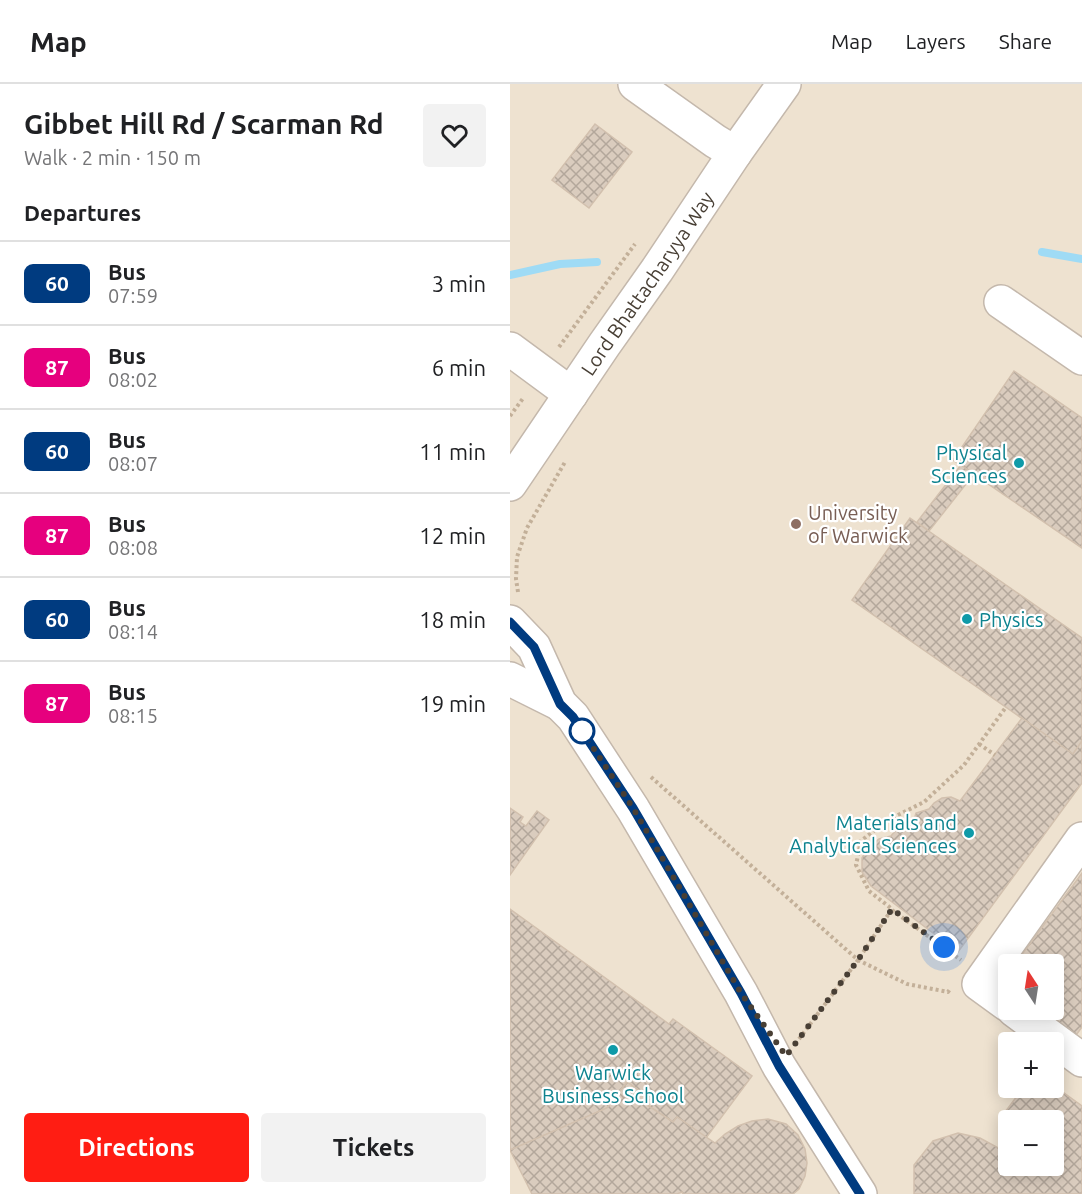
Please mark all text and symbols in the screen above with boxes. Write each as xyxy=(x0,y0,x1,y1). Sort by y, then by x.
text: Map xyxy=(30,26,87,57)
text: Map xyxy=(831,29,872,53)
text: Layers xyxy=(905,29,966,53)
text: Share xyxy=(999,29,1052,53)
button: heart xyxy=(423,104,486,167)
text: Gibbet Hill Rd / Scarman Rd xyxy=(24,108,384,139)
text: Walk · 2 min · 150 m xyxy=(24,146,201,169)
street label: Lord Bhattacharyya Way xyxy=(576,187,718,379)
text: Departures xyxy=(24,200,141,225)
text: Bus xyxy=(108,259,146,284)
text: 60 xyxy=(45,271,69,295)
text: 3 min xyxy=(432,271,486,296)
text: 07:59 xyxy=(108,284,158,307)
text: Bus xyxy=(108,343,146,368)
text: 87 xyxy=(45,355,69,379)
text: 6 min xyxy=(432,355,486,380)
text: 08:02 xyxy=(108,368,158,391)
text: Bus xyxy=(108,427,146,452)
text: 60 xyxy=(45,439,69,463)
text: 11 min xyxy=(419,439,486,464)
place label: Physical Sciences xyxy=(931,441,1007,487)
text: 08:07 xyxy=(108,452,158,475)
marker: Physical Sciences xyxy=(1012,456,1026,470)
place label: University of Warwick xyxy=(808,501,908,547)
text: Bus xyxy=(108,511,146,536)
marker: University of Warwick xyxy=(789,517,803,531)
text: 87 xyxy=(45,523,69,547)
text: 12 min xyxy=(419,523,486,548)
text: 08:08 xyxy=(108,536,158,559)
text: Bus xyxy=(108,595,146,620)
text: 60 xyxy=(45,607,69,631)
text: 18 min xyxy=(419,607,486,632)
place label: Physics xyxy=(979,608,1043,631)
marker: Physics xyxy=(960,612,974,626)
text: 08:14 xyxy=(108,620,158,643)
text: Bus xyxy=(108,679,146,704)
text: 87 xyxy=(45,691,69,715)
text: 19 min xyxy=(419,691,486,716)
text: 08:15 xyxy=(108,704,158,727)
unlabelled marker xyxy=(569,718,595,744)
place label: Materials and Analytical Sciences xyxy=(789,811,957,857)
marker: Materials and Analytical Sciences xyxy=(962,826,976,840)
your location xyxy=(929,932,959,962)
north arrow xyxy=(998,954,1064,1020)
map controls xyxy=(998,954,1064,1176)
button: + xyxy=(998,1032,1064,1098)
marker: Warwick Business School xyxy=(606,1043,620,1057)
place label: Warwick Business School xyxy=(542,1061,684,1107)
button: − xyxy=(998,1110,1064,1176)
button: Directions xyxy=(24,1113,249,1182)
button: Tickets xyxy=(261,1113,486,1182)

